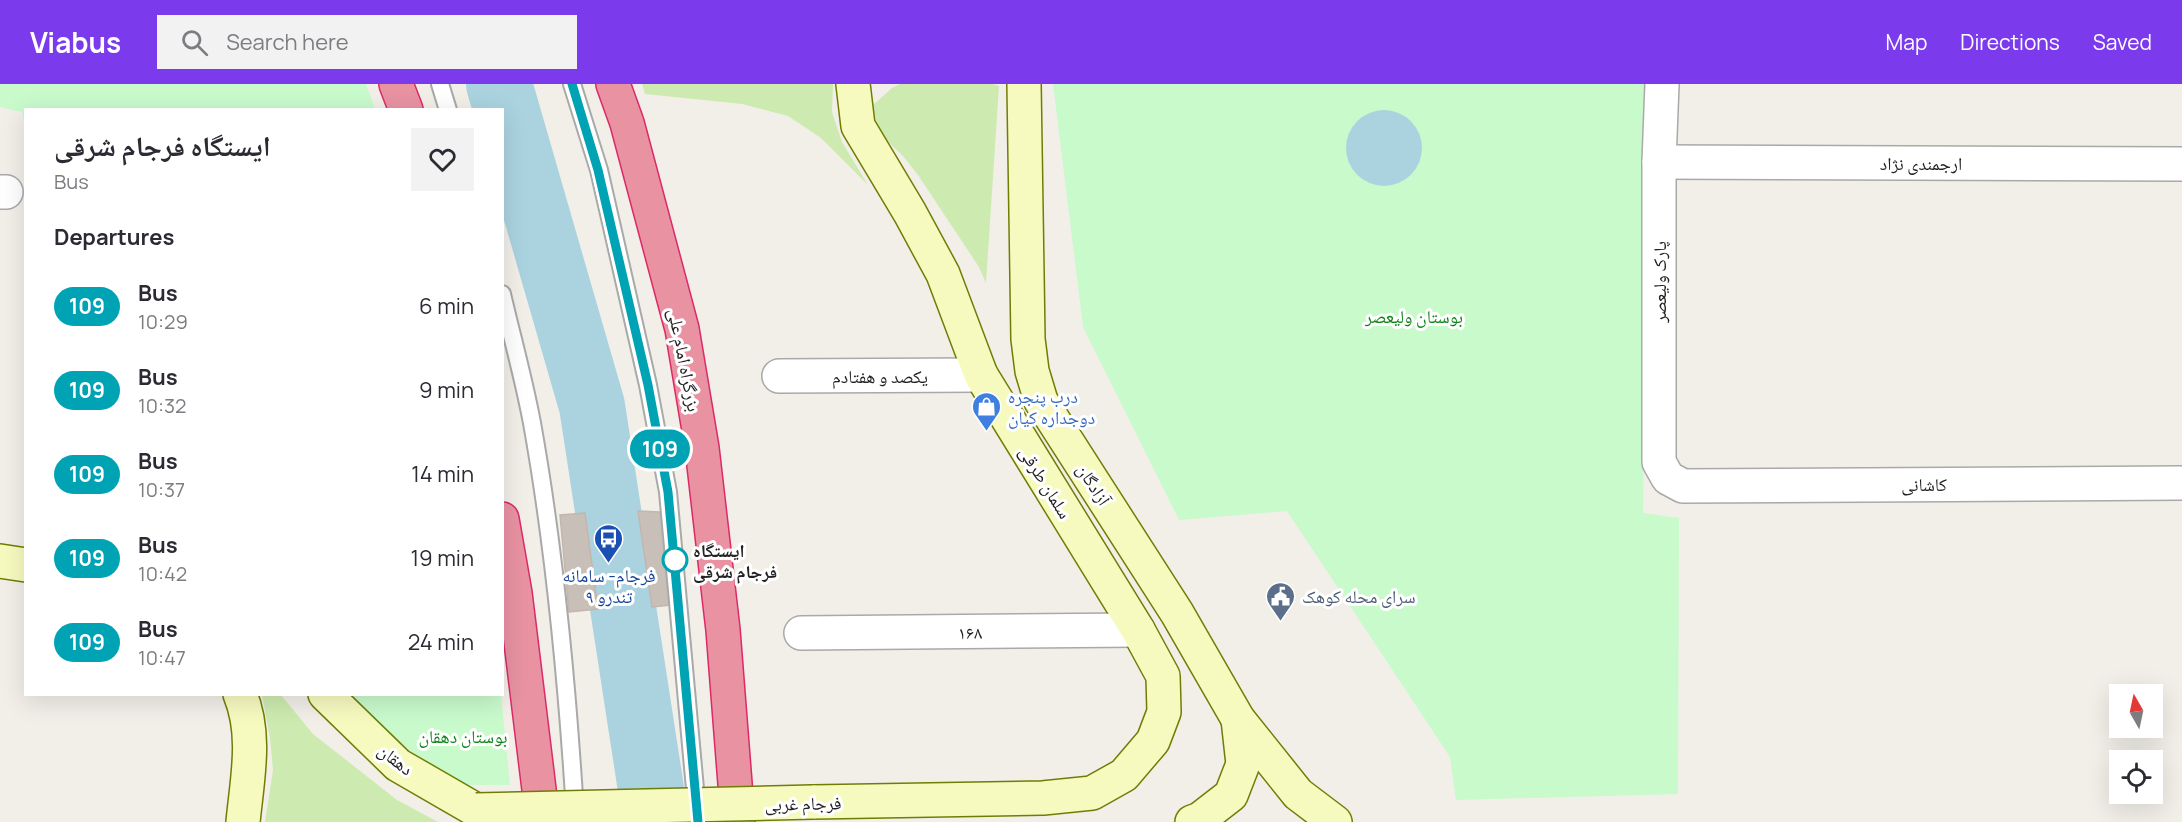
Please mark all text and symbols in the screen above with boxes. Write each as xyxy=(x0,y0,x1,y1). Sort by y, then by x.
search box xyxy=(157,15,577,69)
text: Viabus xyxy=(30,23,121,61)
icon: search xyxy=(178,26,211,59)
text: Search here xyxy=(226,27,349,57)
text: Map xyxy=(1886,28,1927,56)
text: Directions xyxy=(1960,28,2060,56)
text: Saved xyxy=(2093,28,2152,56)
text: ایستگاه فرجام شرقی xyxy=(54,126,271,164)
button: heart xyxy=(411,128,474,191)
street label: ارجمندی نژاد xyxy=(1880,151,1962,175)
text: Bus xyxy=(54,168,89,195)
text: Departures xyxy=(54,222,174,252)
street label: پارک ولیعصر xyxy=(1647,241,1671,324)
text: Bus xyxy=(138,278,178,308)
text: 6 min xyxy=(419,291,474,321)
text: 109 xyxy=(69,292,105,320)
park label: بوستان ولیعصر xyxy=(1364,304,1463,328)
street label: بزرگراه امام علی xyxy=(662,306,707,414)
text: 10:29 xyxy=(138,308,188,335)
text: Bus xyxy=(138,362,178,392)
street label: یکصد و هفتادم xyxy=(832,364,928,389)
text: 9 min xyxy=(419,375,474,405)
text: 109 xyxy=(69,376,105,404)
place label: درب پنجره دوجداره کیان xyxy=(1008,384,1095,429)
shop icon: درب پنجره دوجداره کیان xyxy=(971,390,1003,432)
text: 10:32 xyxy=(138,392,186,419)
line badge: 109 xyxy=(626,430,694,469)
text: 109 xyxy=(642,435,678,463)
street label: سلمان طرقی xyxy=(1014,441,1078,523)
text: Bus xyxy=(138,446,178,476)
street label: آزادگان xyxy=(1072,458,1117,510)
text: 14 min xyxy=(411,459,474,489)
text: 109 xyxy=(69,460,105,488)
street label: کاشانی xyxy=(1901,472,1947,496)
text: 10:37 xyxy=(138,476,185,503)
bus stop icon: فرجام- سامانه ۹ تندرو xyxy=(593,522,625,564)
text: Bus xyxy=(138,530,178,560)
place label: ایستگاه فرجام شرقی xyxy=(693,538,777,584)
text: 19 min xyxy=(411,543,474,573)
text: 109 xyxy=(69,544,105,572)
marker: ایستگاه فرجام شرقی xyxy=(662,547,688,573)
text: 10:42 xyxy=(138,560,187,587)
place label: فرجام- سامانه ۹ تندرو xyxy=(562,563,656,608)
public building icon: سرای محله کوهک xyxy=(1265,580,1297,622)
place label: سرای محله کوهک xyxy=(1302,584,1415,608)
text: Bus xyxy=(138,614,178,644)
street label: ۱۶۸ xyxy=(958,620,982,644)
text: 24 min xyxy=(408,627,474,657)
text: 109 xyxy=(69,628,105,656)
text: 10:47 xyxy=(138,644,186,671)
north arrow xyxy=(2109,684,2163,738)
map controls xyxy=(2109,684,2163,804)
park label: بوستان دهقان xyxy=(418,724,508,748)
street label: دهقان xyxy=(373,738,419,780)
button: locate xyxy=(2109,750,2163,804)
street label: فرجام غربی xyxy=(764,790,842,817)

